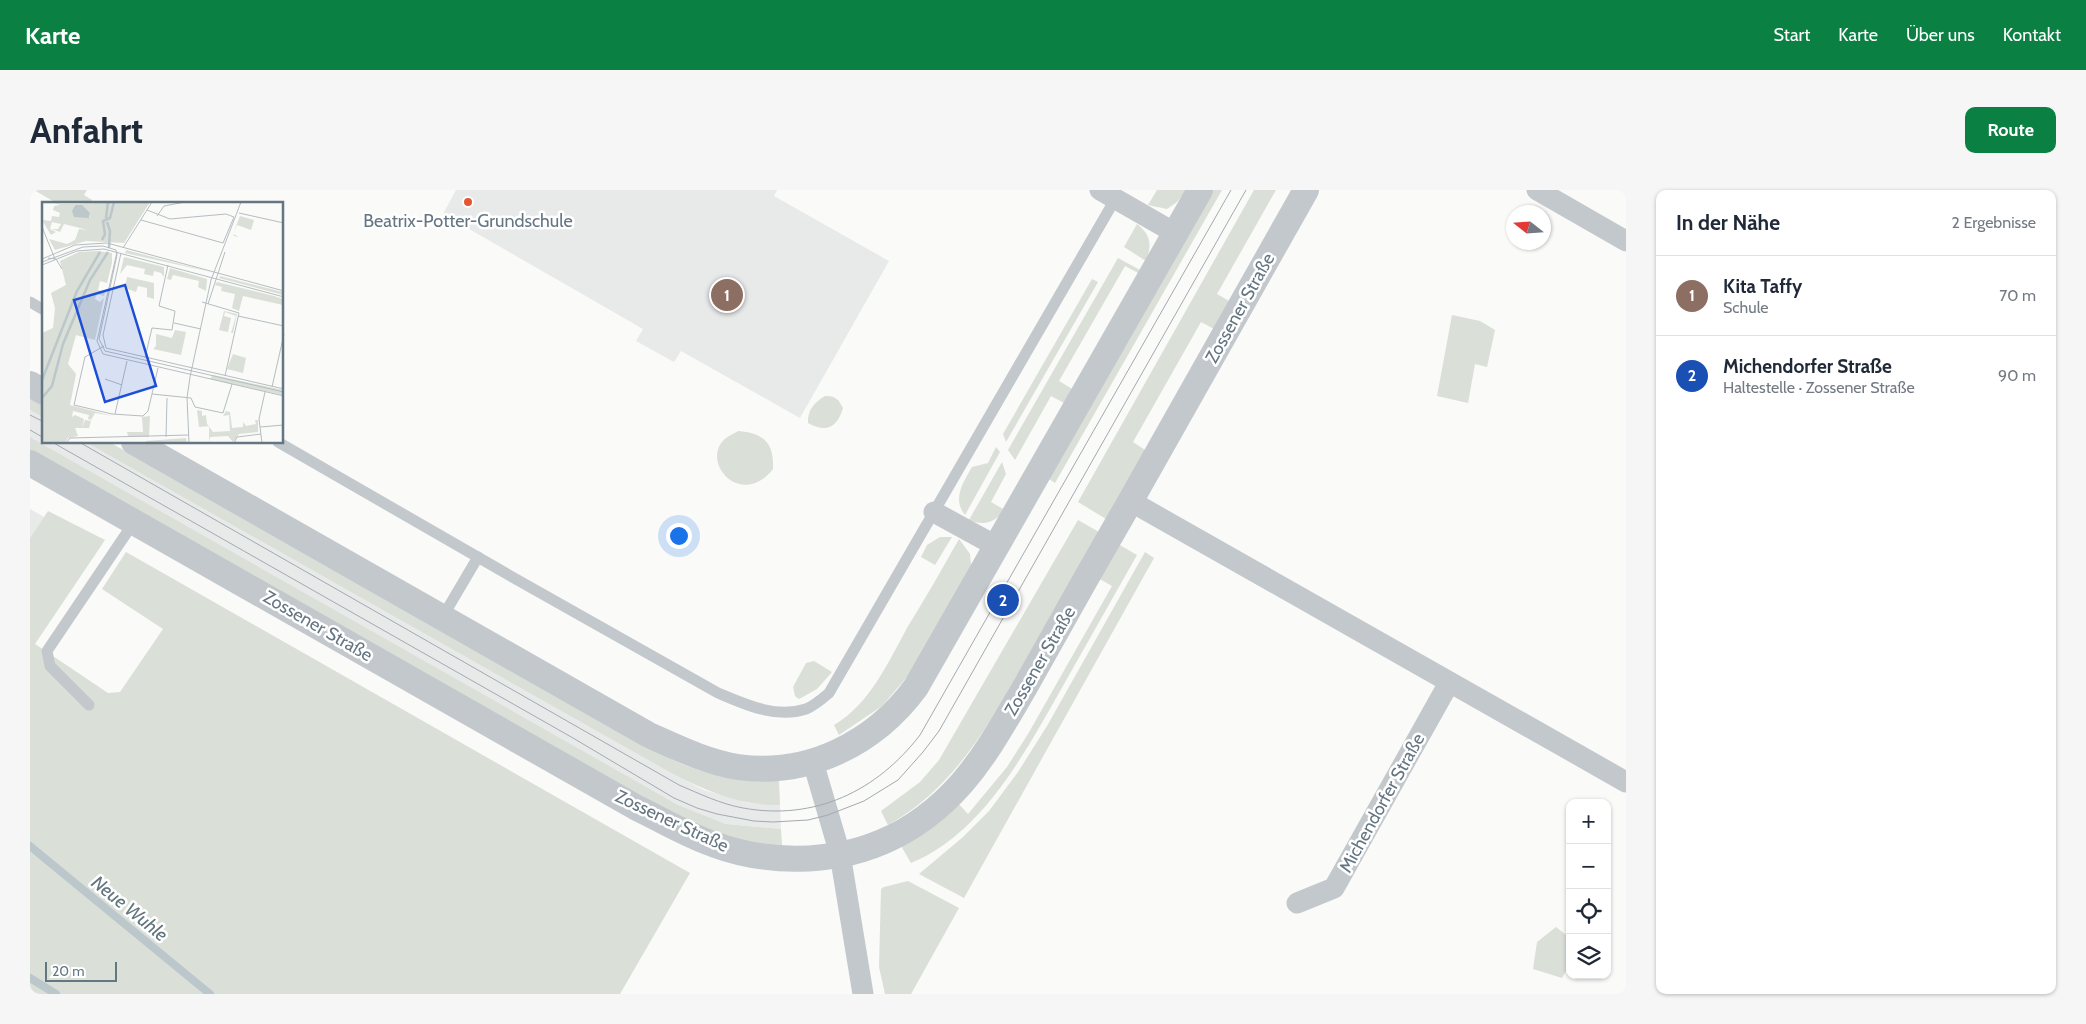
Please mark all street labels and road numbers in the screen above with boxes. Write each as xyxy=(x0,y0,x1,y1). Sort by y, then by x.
street label: Zossener Straße xyxy=(1201,249,1279,367)
street label: Zossener Straße xyxy=(259,586,377,666)
street label: Zossener Straße xyxy=(1000,602,1080,720)
street label: Michendorfer Straße xyxy=(1335,730,1429,876)
street label: Zossener Straße xyxy=(612,785,732,857)

